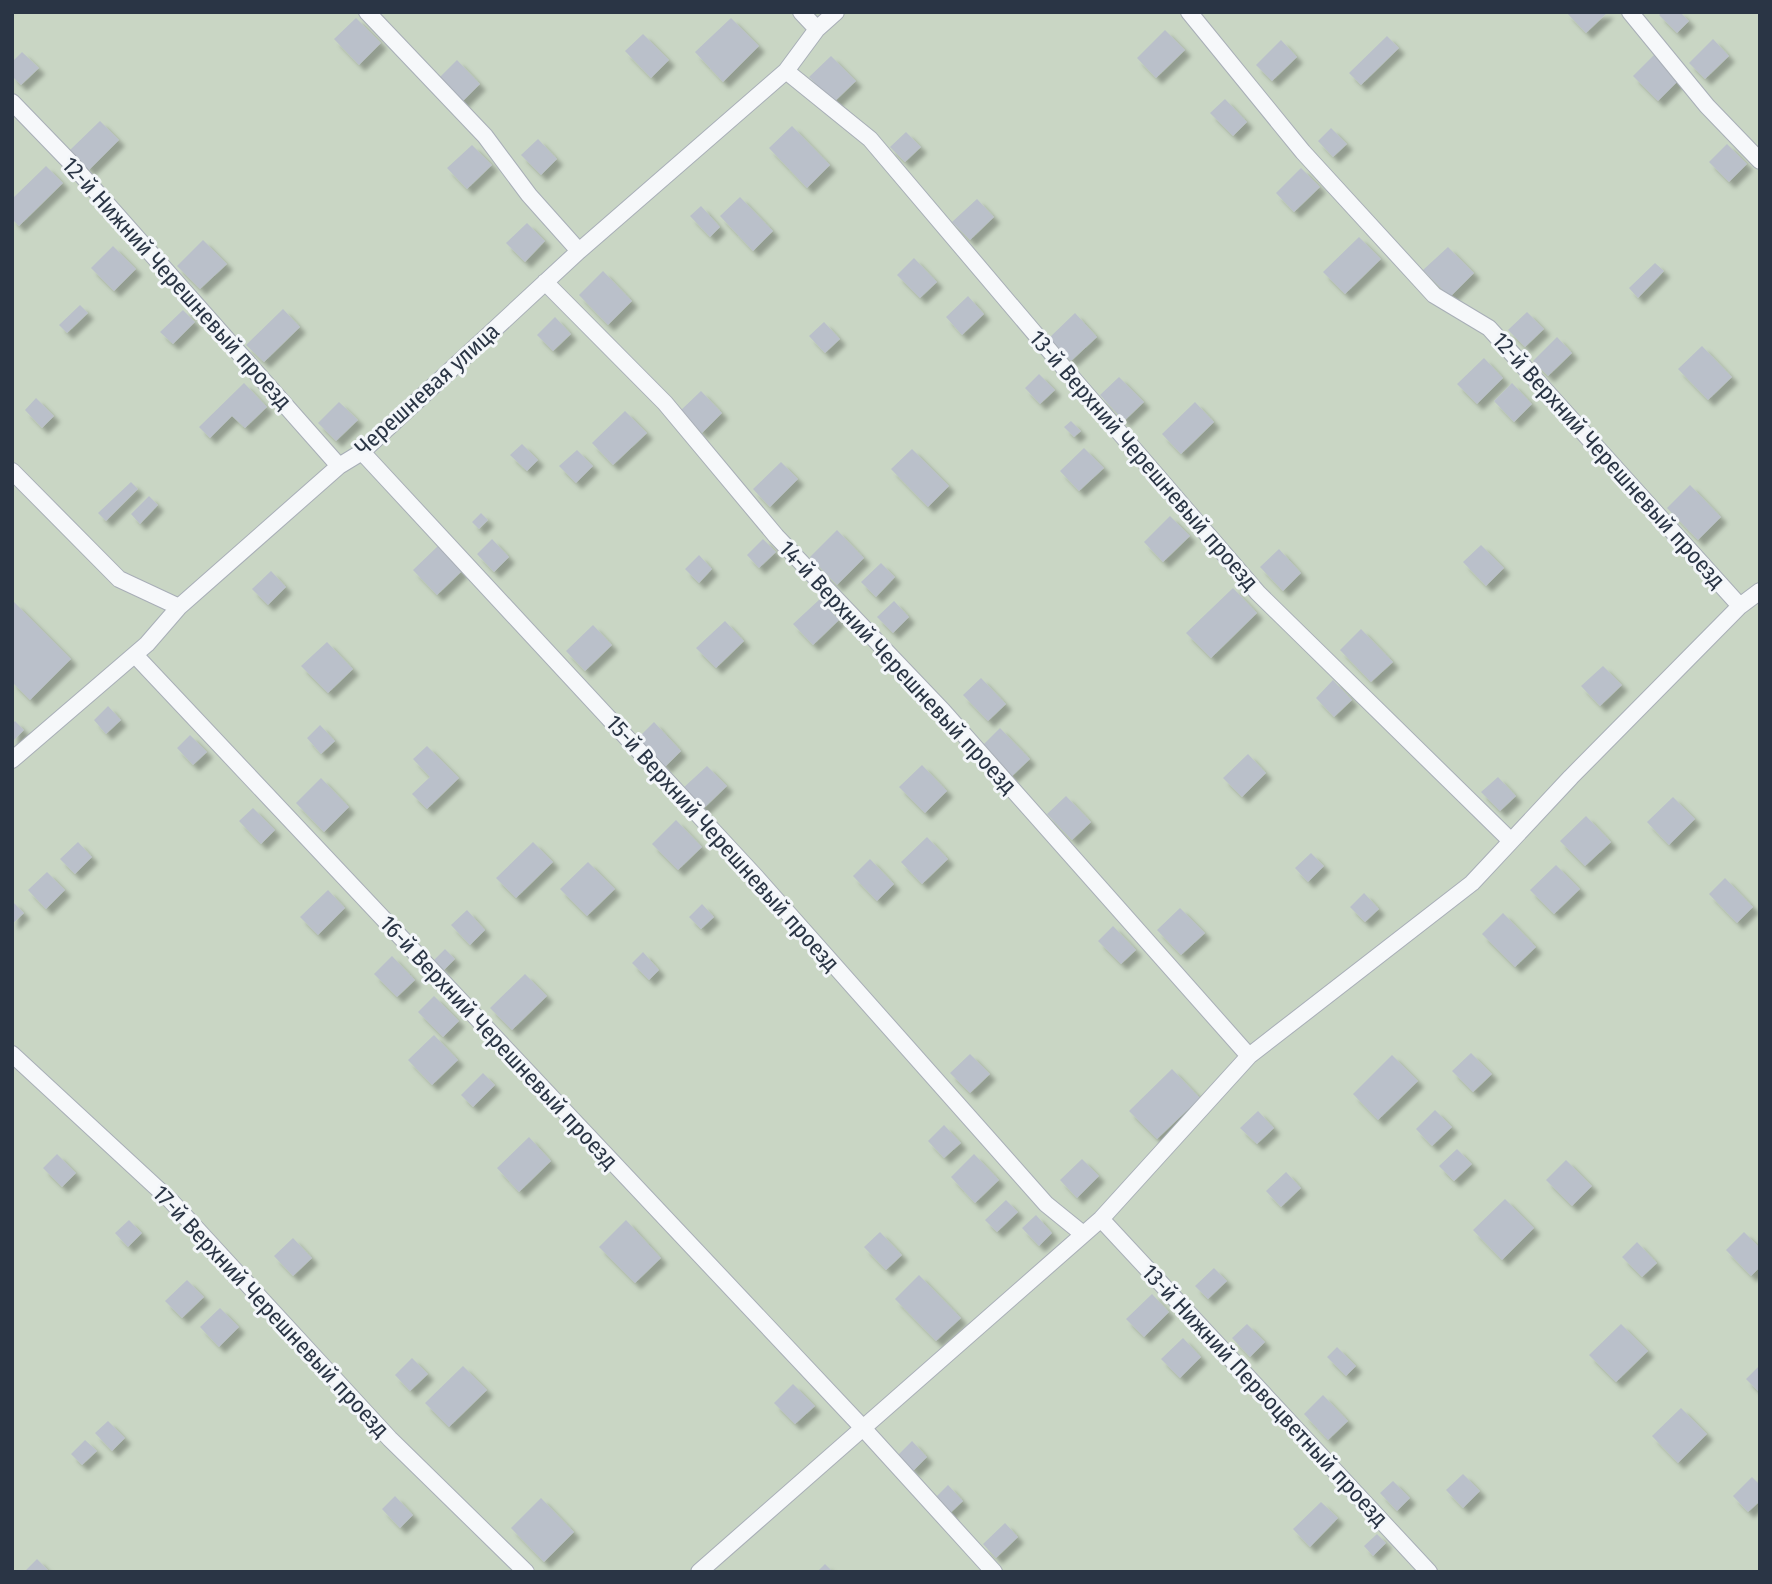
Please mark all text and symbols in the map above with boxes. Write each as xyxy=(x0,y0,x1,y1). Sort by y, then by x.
street label: 12-й Нижний Черешневый проезд xyxy=(56,151,298,415)
street label: Черешневая улица xyxy=(349,317,505,461)
street label: 13-й Верхний Черешневый проезд xyxy=(1023,324,1265,596)
street label: 12-й Верхний Черешневый проезд xyxy=(1487,326,1731,594)
street label: 14-й Верхний Черешневый проезд xyxy=(773,535,1023,799)
street label: 15-й Верхний Черешневый проезд xyxy=(600,709,846,977)
street label: 16-й Верхний Черешневый проезд xyxy=(374,910,624,1174)
street label: 17-й Верхний Черешневый проезд xyxy=(147,1179,395,1443)
street label: 13-й Нижний Первоцветный проезд xyxy=(1136,1258,1394,1532)

